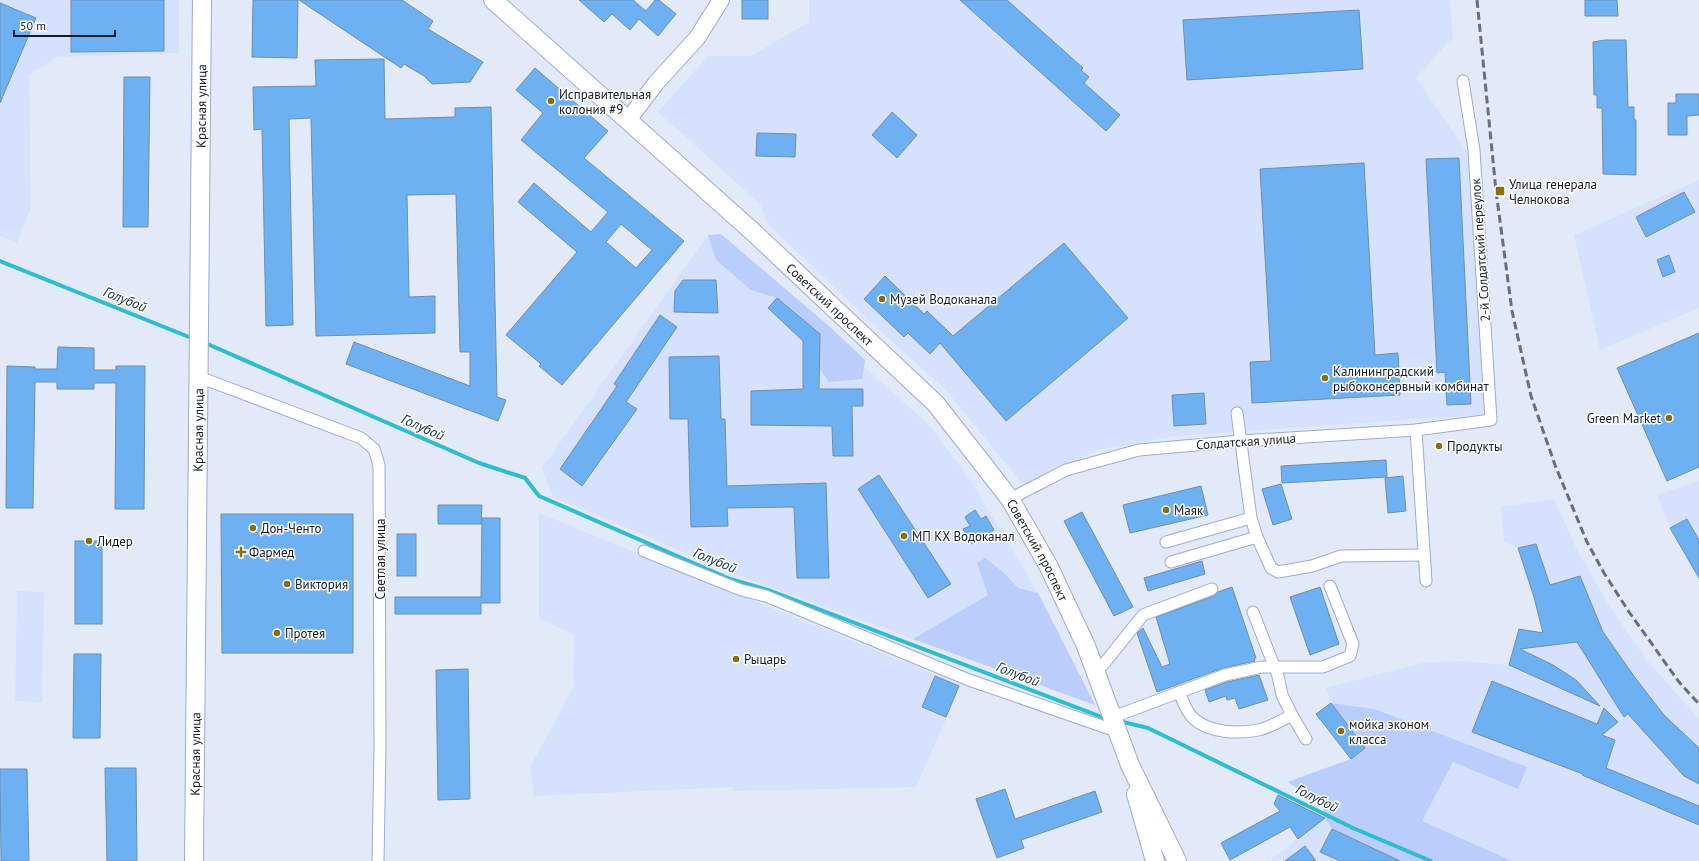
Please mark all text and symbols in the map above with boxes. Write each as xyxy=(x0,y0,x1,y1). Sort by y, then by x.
scale bar xyxy=(14,12,115,38)
text: 50 m xyxy=(20,18,46,33)
street label: Красная улица xyxy=(193,64,210,148)
place label: Исправительная колония #9 xyxy=(559,86,651,118)
marker: Исправительная колония #9 xyxy=(546,96,556,106)
place label: Улица генерала Челнокова xyxy=(1509,176,1597,208)
street label: 2-й Солдатский переулок xyxy=(1467,177,1494,322)
marker: Улица генерала Челнокова xyxy=(1494,185,1506,197)
street label: Советский проспект xyxy=(782,260,877,350)
water label: Голубой xyxy=(101,282,149,316)
place label: Музей Водоканала xyxy=(890,291,997,308)
marker: Музей Водоканала xyxy=(877,294,887,304)
place label: Калининградский рыбоконсервный комбинат xyxy=(1333,363,1489,395)
marker: Калининградский рыбоконсервный комбинат xyxy=(1320,373,1330,383)
street label: Красная улица xyxy=(190,388,207,472)
water label: Голубой xyxy=(399,410,447,444)
place label: Green Market xyxy=(1587,410,1662,427)
marker: Green Market xyxy=(1664,413,1674,423)
street label: Солдатская улица xyxy=(1196,430,1297,453)
place label: Продукты xyxy=(1447,438,1503,455)
marker: Продукты xyxy=(1434,441,1444,451)
street label: Советский проспект xyxy=(1003,496,1072,605)
place label: Маяк xyxy=(1174,502,1204,519)
marker: Маяк xyxy=(1161,505,1171,515)
street label: Светлая улица xyxy=(372,518,389,600)
place label: Дон-Ченто xyxy=(261,520,322,537)
marker: Дон-Ченто xyxy=(248,523,258,533)
place label: МП КХ Водоканал xyxy=(912,528,1015,545)
marker: МП КХ Водоканал xyxy=(899,531,909,541)
place label: Лидер xyxy=(96,533,133,550)
marker: Лидер xyxy=(84,536,94,546)
water label: Голубой xyxy=(691,543,739,577)
place label: Фармед xyxy=(249,544,294,561)
marker: Фармед xyxy=(236,547,246,557)
place label: Виктория xyxy=(295,576,348,593)
marker: Виктория xyxy=(282,579,292,589)
place label: Протея xyxy=(285,625,325,642)
marker: Протея xyxy=(272,628,282,638)
place label: Рыцарь xyxy=(744,651,786,668)
marker: Рыцарь xyxy=(731,654,741,664)
water label: Голубой xyxy=(994,658,1042,690)
street label: Красная улица xyxy=(187,712,204,796)
place label: мойка эконом класса xyxy=(1349,716,1429,748)
marker: мойка эконом класса xyxy=(1336,726,1346,736)
water label: Голубой xyxy=(1293,780,1341,816)

